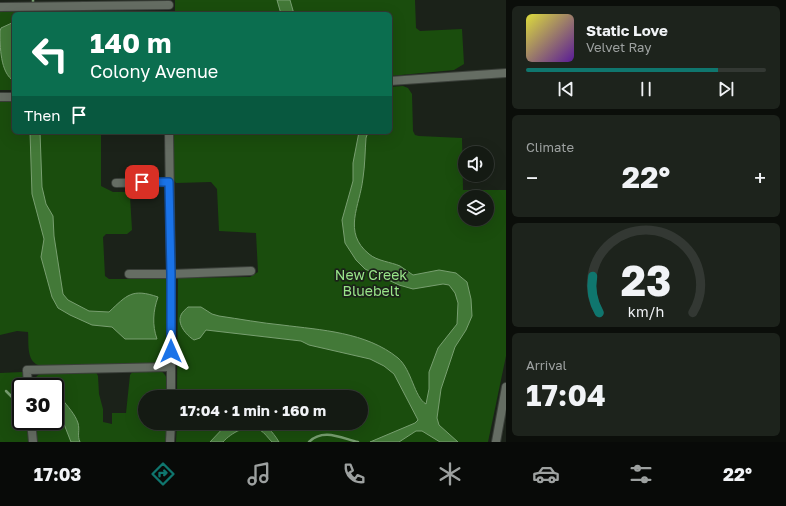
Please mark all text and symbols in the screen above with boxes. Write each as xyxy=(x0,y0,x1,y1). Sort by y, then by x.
text: Static Love xyxy=(586,21,668,39)
text: 140 m xyxy=(90,26,172,59)
icon: left xyxy=(24,28,76,80)
text: Velvet Ray xyxy=(586,39,651,55)
text: Colony Avenue xyxy=(90,60,218,82)
icon: previous xyxy=(555,78,577,100)
icon: pause xyxy=(635,78,657,100)
icon: next xyxy=(715,78,737,100)
icon: arrive xyxy=(68,104,90,126)
text: Then xyxy=(24,106,60,124)
text: Climate xyxy=(526,139,574,155)
map controls xyxy=(458,146,494,226)
button: sound xyxy=(458,146,494,182)
text: 22° xyxy=(622,159,670,195)
text: − xyxy=(526,164,538,191)
text: + xyxy=(754,164,766,191)
pin xyxy=(125,165,159,199)
icon: arrive xyxy=(131,171,153,193)
button: layers xyxy=(458,190,494,226)
text: 23 xyxy=(621,255,671,305)
park label: New Creek Bluebelt xyxy=(335,266,407,299)
text: km/h xyxy=(628,303,664,320)
position arrow xyxy=(150,330,192,372)
text: Arrival xyxy=(526,357,567,373)
text: 17:04 xyxy=(526,377,606,413)
speed limit sign: 30 xyxy=(12,378,64,430)
text: 17:04 · 1 min · 160 m xyxy=(180,401,326,419)
icon: directions xyxy=(149,460,177,488)
icon: music xyxy=(245,460,273,488)
icon: phone xyxy=(340,460,368,488)
icon: climate xyxy=(436,460,464,488)
icon: car xyxy=(532,460,560,488)
icon: filters xyxy=(627,460,655,488)
text: 17:03 xyxy=(34,463,81,485)
text: 22° xyxy=(723,463,752,485)

